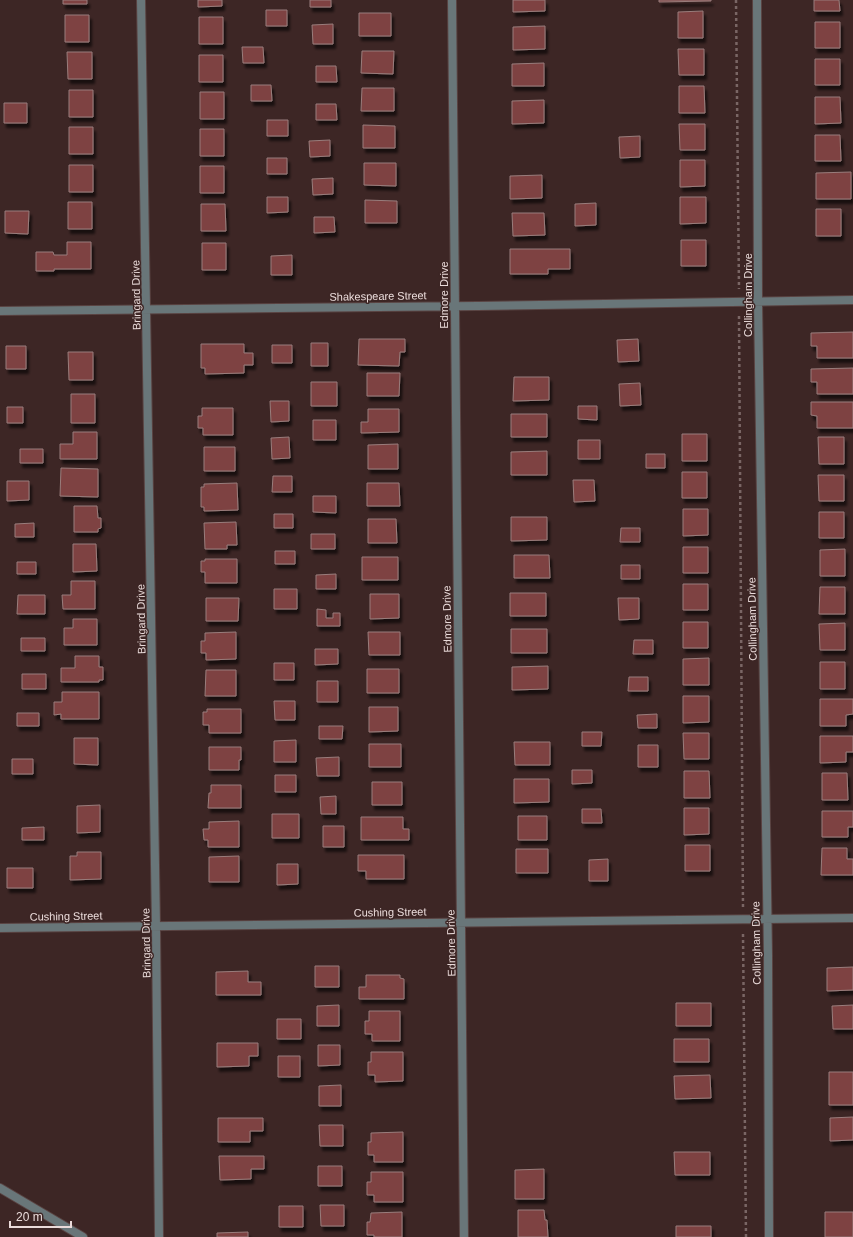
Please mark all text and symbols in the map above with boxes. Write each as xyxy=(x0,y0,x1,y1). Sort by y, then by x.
street label: Collingham Drive xyxy=(742,253,754,337)
street label: Bringard Drive xyxy=(129,260,143,330)
street label: Edmore Drive xyxy=(438,261,450,329)
street label: Shakespeare Street xyxy=(329,289,427,303)
street label: Collingham Drive xyxy=(745,577,759,661)
street label: Bringard Drive xyxy=(134,584,148,654)
street label: Edmore Drive xyxy=(440,585,454,653)
street label: Collingham Drive xyxy=(749,901,763,985)
street label: Cushing Street xyxy=(354,905,426,919)
street label: Bringard Drive xyxy=(139,908,153,978)
street label: Cushing Street xyxy=(30,909,102,923)
street label: Edmore Drive xyxy=(444,909,458,977)
scale bar xyxy=(10,1203,71,1229)
text: 20 m xyxy=(16,1210,43,1224)

